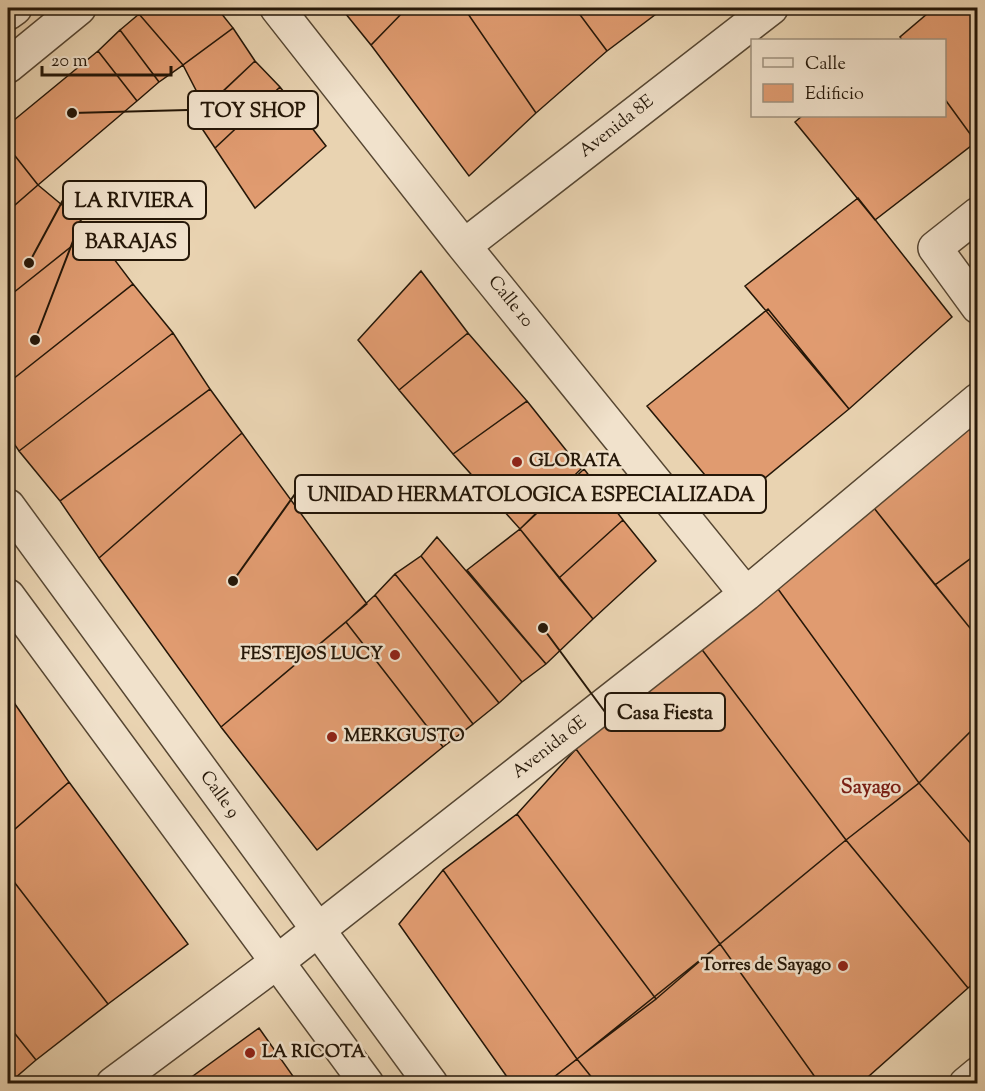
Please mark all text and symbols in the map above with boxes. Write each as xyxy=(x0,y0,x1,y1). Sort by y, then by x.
scale bar xyxy=(42,39,171,77)
legend xyxy=(751,39,946,117)
text: 20 m xyxy=(51,49,88,75)
text: Calle xyxy=(805,52,846,78)
text: Edificio xyxy=(805,82,864,108)
street label: Avenida 8E xyxy=(574,89,660,165)
callout: TOY SHOP xyxy=(188,91,318,129)
text: TOY SHOP xyxy=(200,98,306,127)
callout: LA RIVIERA xyxy=(63,181,206,219)
text: LA RIVIERA xyxy=(75,188,194,217)
callout: BARAJAS xyxy=(73,222,189,260)
text: BARAJAS xyxy=(85,229,177,258)
street label: Calle 10 xyxy=(481,270,539,334)
place label: GLORATA xyxy=(529,449,622,475)
marker: GLORATA xyxy=(510,455,524,469)
callout: UNIDAD HERMATOLOGICA ESPECIALIZADA xyxy=(295,475,766,513)
text: UNIDAD HERMATOLOGICA ESPECIALIZADA xyxy=(307,482,756,511)
place label: FESTEJOS LUCY xyxy=(240,642,383,668)
marker: FESTEJOS LUCY xyxy=(388,648,402,662)
callout: Casa Fiesta xyxy=(605,693,725,731)
text: Casa Fiesta xyxy=(617,700,714,729)
street label: Avenida 6E xyxy=(507,710,593,786)
place label: MERKGUSTO xyxy=(344,724,465,750)
marker: MERKGUSTO xyxy=(325,730,339,744)
street label: Calle 9 xyxy=(193,766,245,824)
district label: Sayago xyxy=(841,774,901,803)
place label: Torres de Sayago xyxy=(701,953,831,979)
marker: Torres de Sayago xyxy=(836,959,850,973)
place label: LA RICOTA xyxy=(262,1040,366,1066)
marker: LA RICOTA xyxy=(243,1046,257,1060)

